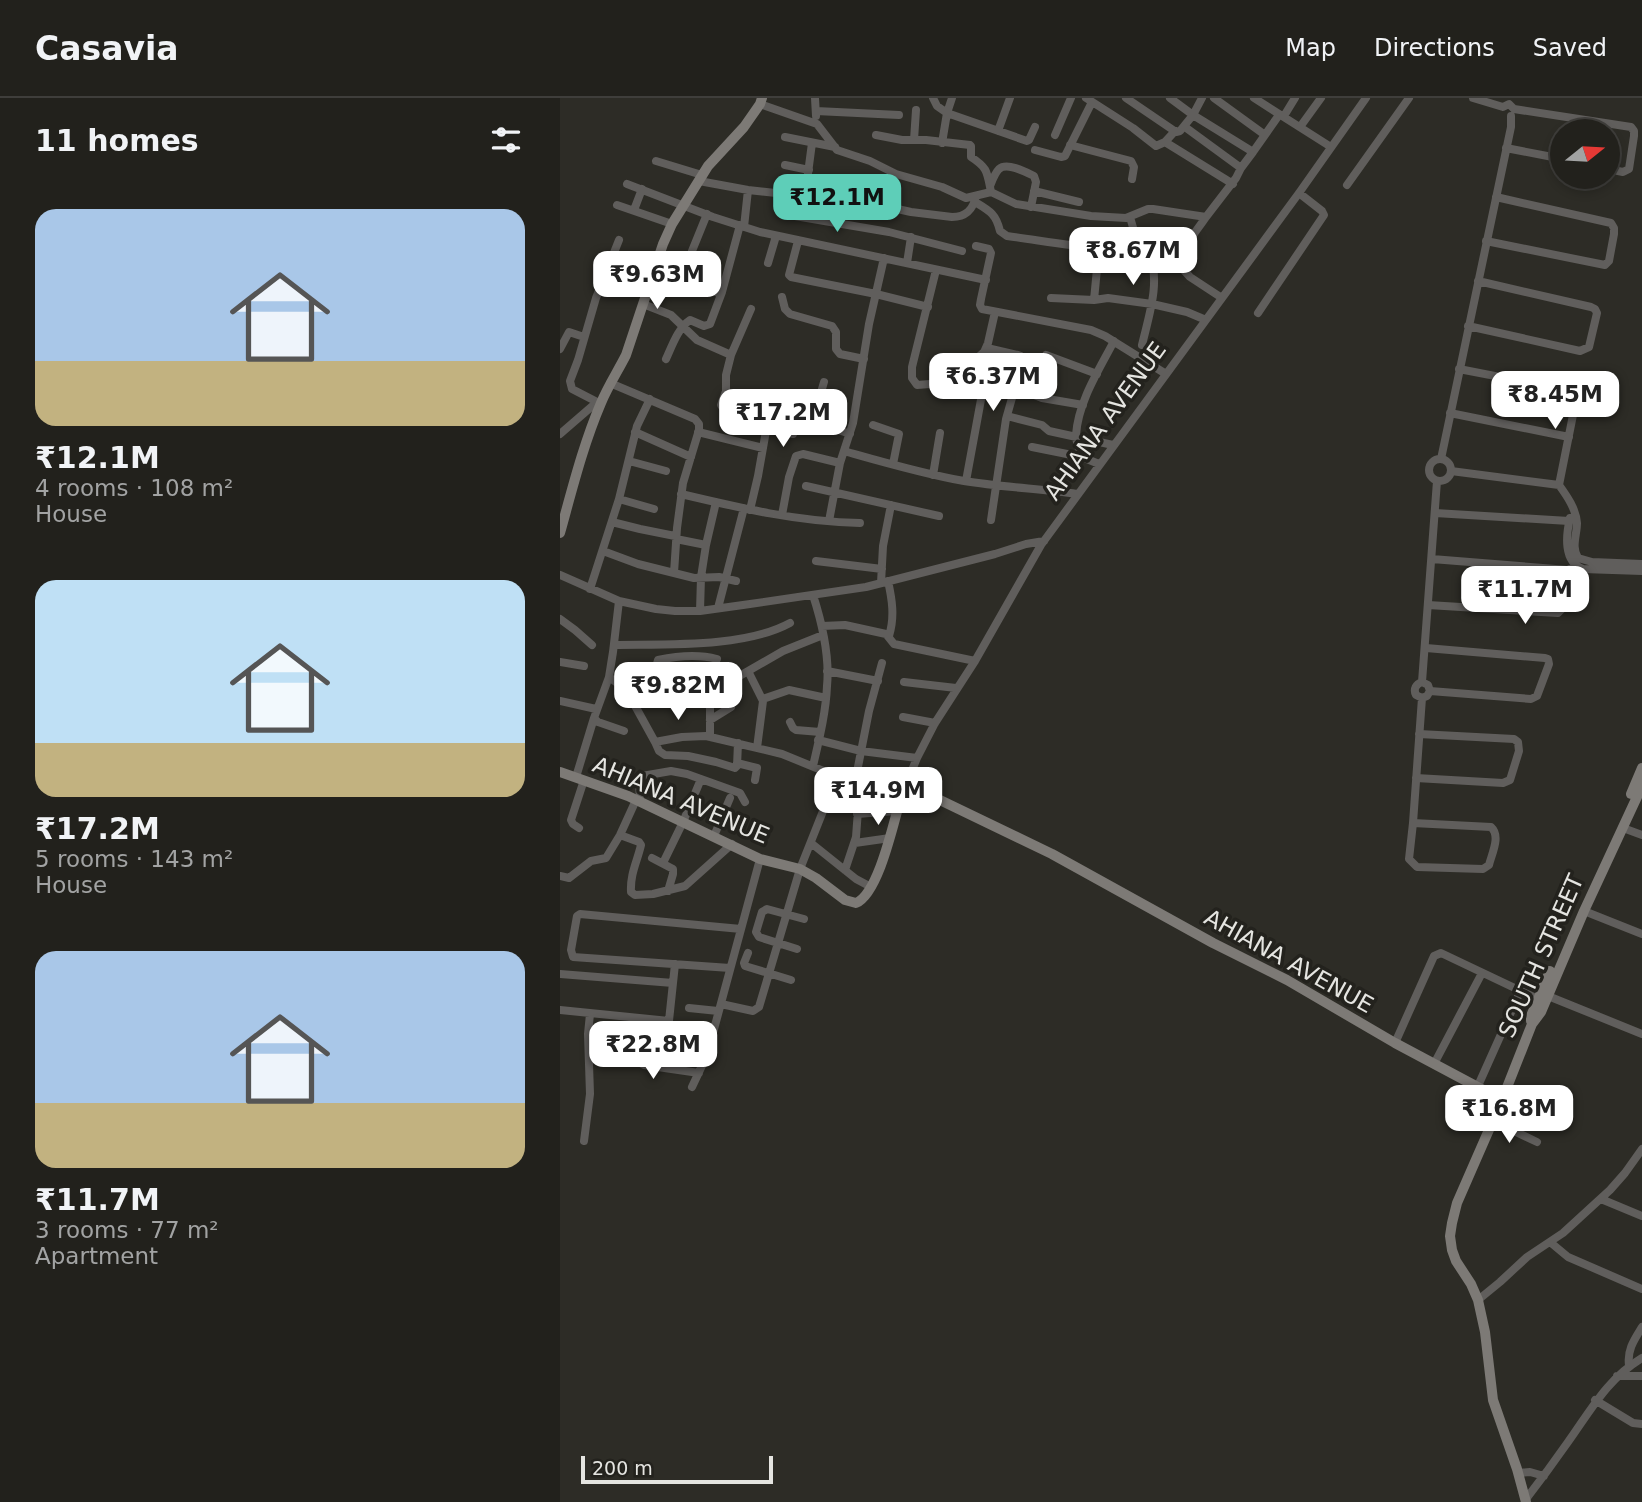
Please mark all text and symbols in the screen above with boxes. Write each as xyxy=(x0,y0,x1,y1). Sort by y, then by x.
text: Casavia xyxy=(35,29,179,68)
text: Map xyxy=(1285,34,1336,62)
text: Directions xyxy=(1374,34,1495,62)
text: Saved xyxy=(1533,34,1607,62)
north arrow xyxy=(1550,119,1620,189)
map controls xyxy=(1550,119,1620,189)
icon: filters xyxy=(487,121,525,159)
text: 11 homes xyxy=(35,123,199,158)
pin: ₹12.1M xyxy=(780,174,894,234)
text: ₹12.1M xyxy=(789,184,885,210)
pin: ₹8.67M xyxy=(1076,228,1190,287)
text: ₹8.67M xyxy=(1085,237,1181,263)
pin: ₹9.63M xyxy=(600,252,714,311)
icon: home xyxy=(217,254,343,380)
text: ₹9.63M xyxy=(609,261,705,287)
street label: AHIANA AVENUE xyxy=(1039,337,1171,505)
pin: ₹6.37M xyxy=(936,354,1050,413)
text: ₹6.37M xyxy=(945,363,1041,389)
pin: ₹8.45M xyxy=(1498,372,1612,431)
text: ₹8.45M xyxy=(1507,381,1603,407)
pin: ₹17.2M xyxy=(726,390,840,449)
text: ₹17.2M xyxy=(735,399,831,425)
text: ₹12.1M xyxy=(35,440,160,475)
text: 4 rooms · 108 m² xyxy=(35,475,233,501)
text: House xyxy=(35,501,107,527)
pin: ₹11.7M xyxy=(1468,566,1582,626)
text: ₹11.7M xyxy=(1477,576,1573,602)
icon: home xyxy=(217,625,343,751)
pin: ₹9.82M xyxy=(621,662,735,722)
text: ₹9.82M xyxy=(630,672,726,698)
street label: AHIANA AVENUE xyxy=(589,751,773,849)
pin: ₹14.9M xyxy=(821,768,935,827)
text: ₹14.9M xyxy=(830,777,926,803)
text: ₹17.2M xyxy=(35,811,160,846)
text: 5 rooms · 143 m² xyxy=(35,846,233,872)
street label: SOUTH STREET xyxy=(1493,869,1589,1042)
text: House xyxy=(35,872,107,898)
street label: AHIANA AVENUE xyxy=(1200,904,1378,1018)
icon: home xyxy=(217,996,343,1122)
pin: ₹22.8M xyxy=(596,1021,710,1081)
text: ₹22.8M xyxy=(605,1031,701,1057)
pin: ₹16.8M xyxy=(1452,1086,1566,1145)
text: ₹16.8M xyxy=(1461,1095,1557,1121)
text: ₹11.7M xyxy=(35,1182,160,1217)
text: 3 rooms · 77 m² xyxy=(35,1217,219,1243)
text: Apartment xyxy=(35,1243,158,1269)
scale bar xyxy=(581,1453,774,1485)
text: 200 m xyxy=(592,1457,653,1479)

